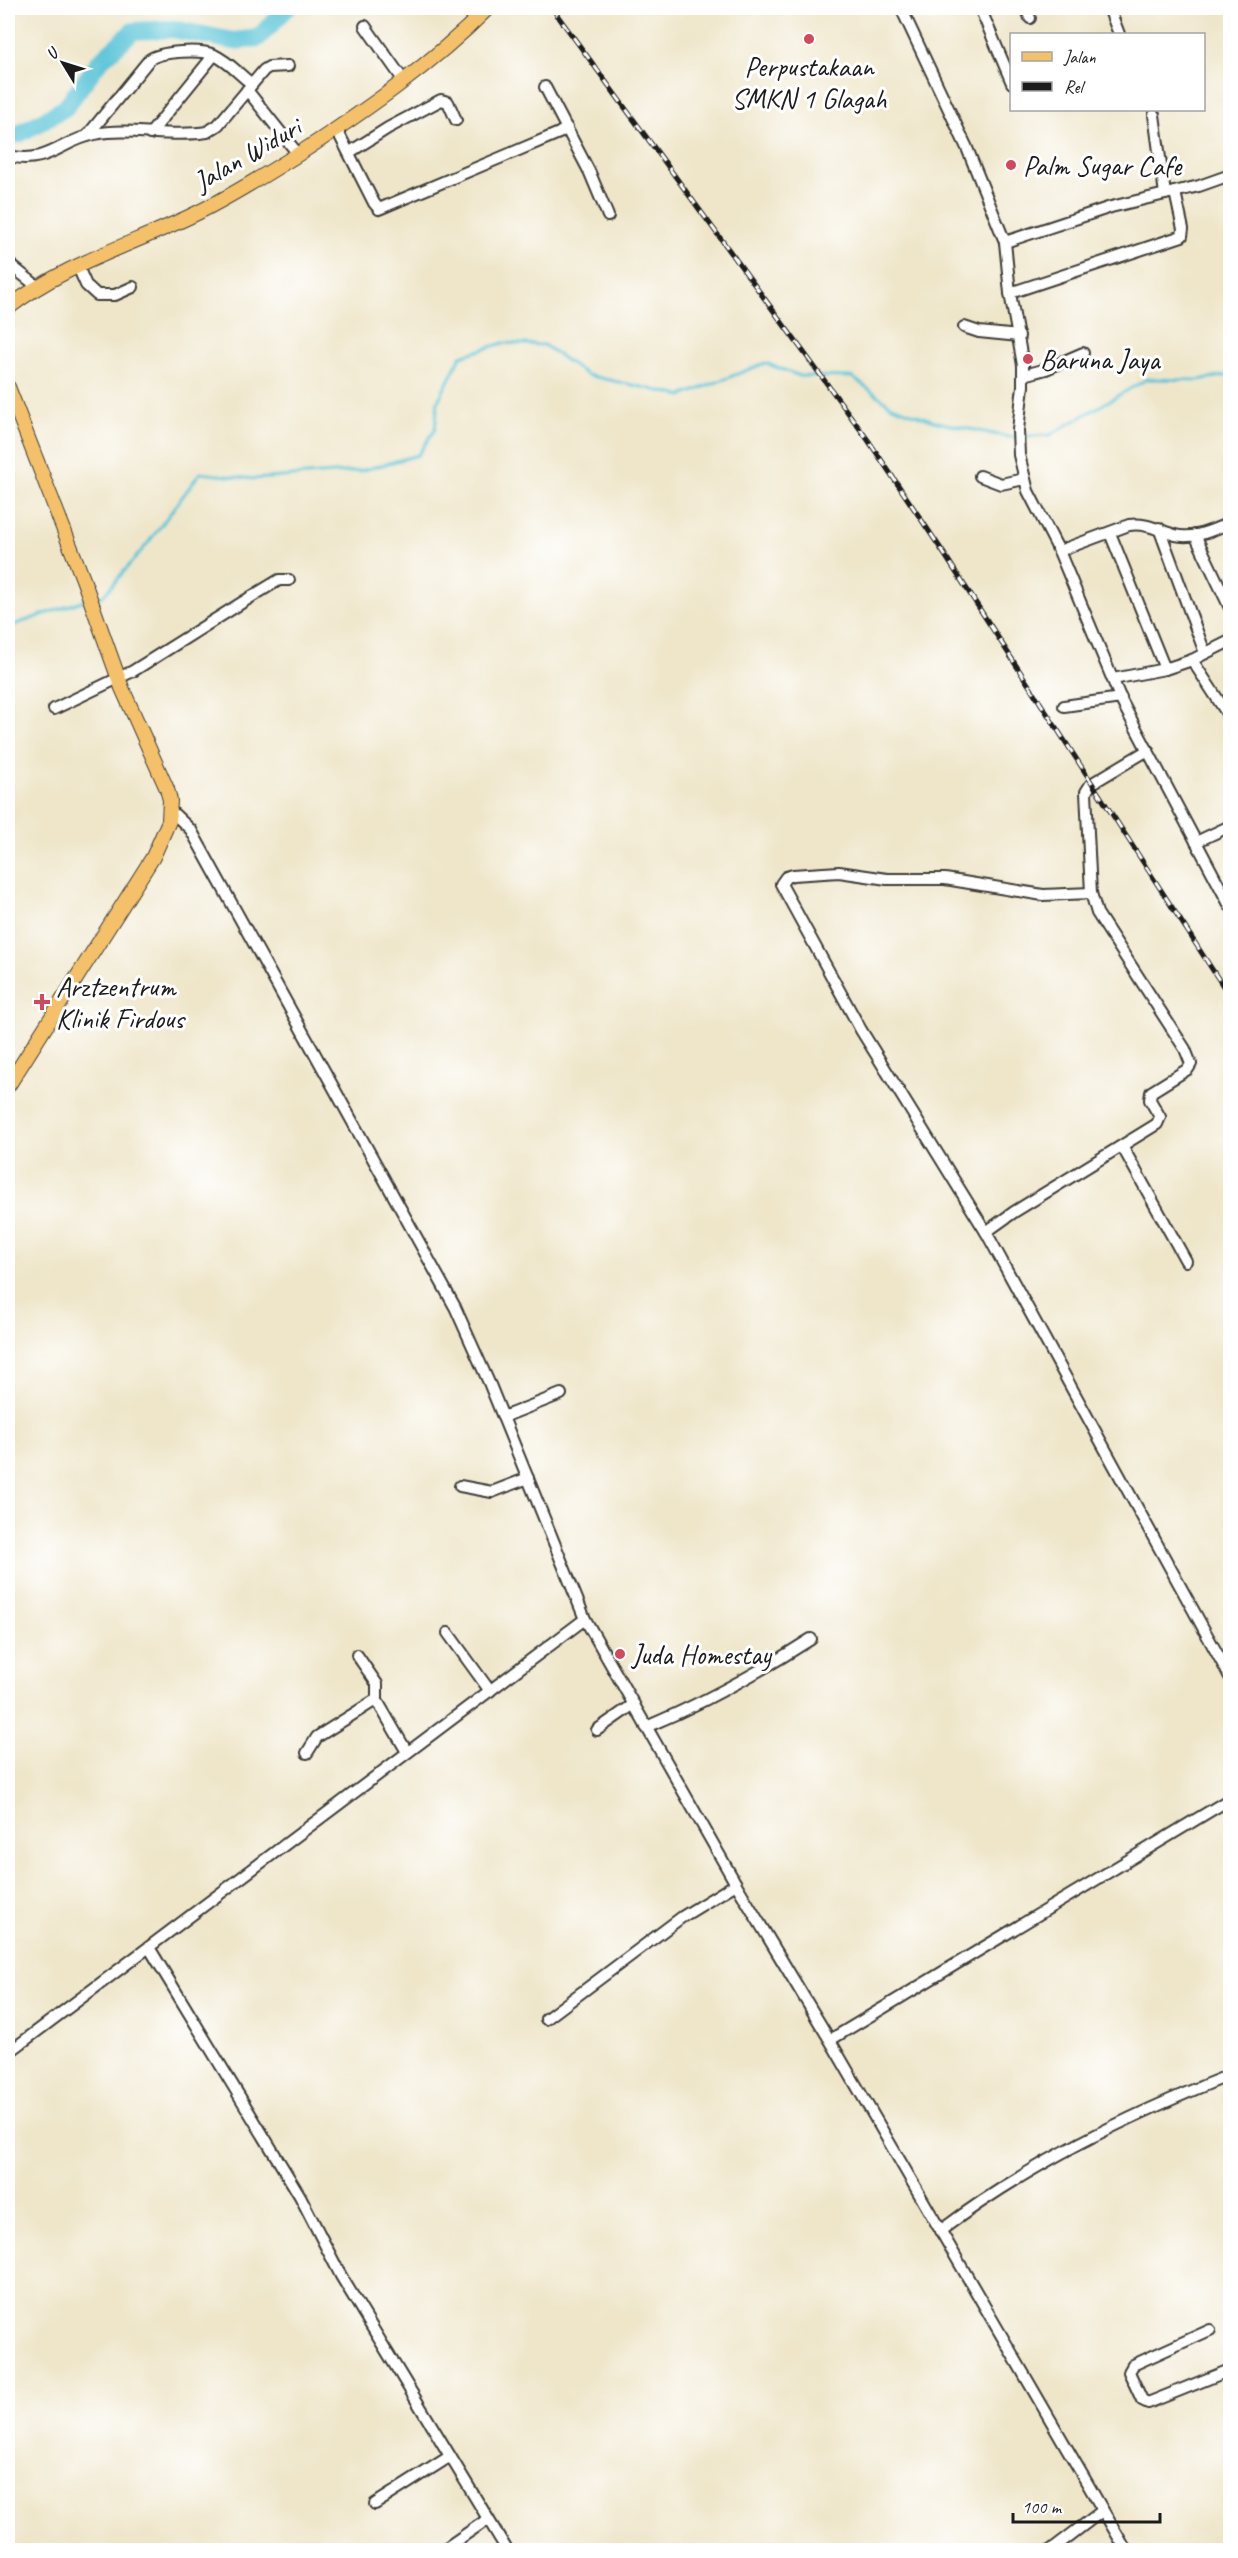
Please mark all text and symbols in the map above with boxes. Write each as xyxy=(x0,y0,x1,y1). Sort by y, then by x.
marker: Perpustakaan SMKN 1 Glagah xyxy=(802,32,816,46)
north arrow xyxy=(33,33,93,93)
legend xyxy=(1010,33,1205,111)
text: U xyxy=(42,43,64,64)
text: Jalan xyxy=(1063,46,1096,68)
place label: Perpustakaan SMKN 1 Glagah xyxy=(731,49,887,116)
text: Rel xyxy=(1064,76,1086,98)
street label: Jalan Widuri xyxy=(185,107,310,200)
place label: Palm Sugar Cafe xyxy=(1023,148,1183,183)
marker: Palm Sugar Cafe xyxy=(1004,158,1018,172)
place label: Baruna Jaya xyxy=(1040,342,1161,377)
marker: Baruna Jaya xyxy=(1021,352,1035,366)
place label: Arztzentrum Klinik Firdous xyxy=(56,969,186,1036)
marker: Arztzentrum Klinik Firdous xyxy=(33,993,51,1011)
place label: Juda Homestay xyxy=(630,1637,773,1672)
marker: Juda Homestay xyxy=(613,1647,627,1661)
scale bar xyxy=(1013,2486,1160,2524)
text: 100 m xyxy=(1022,2496,1063,2518)

